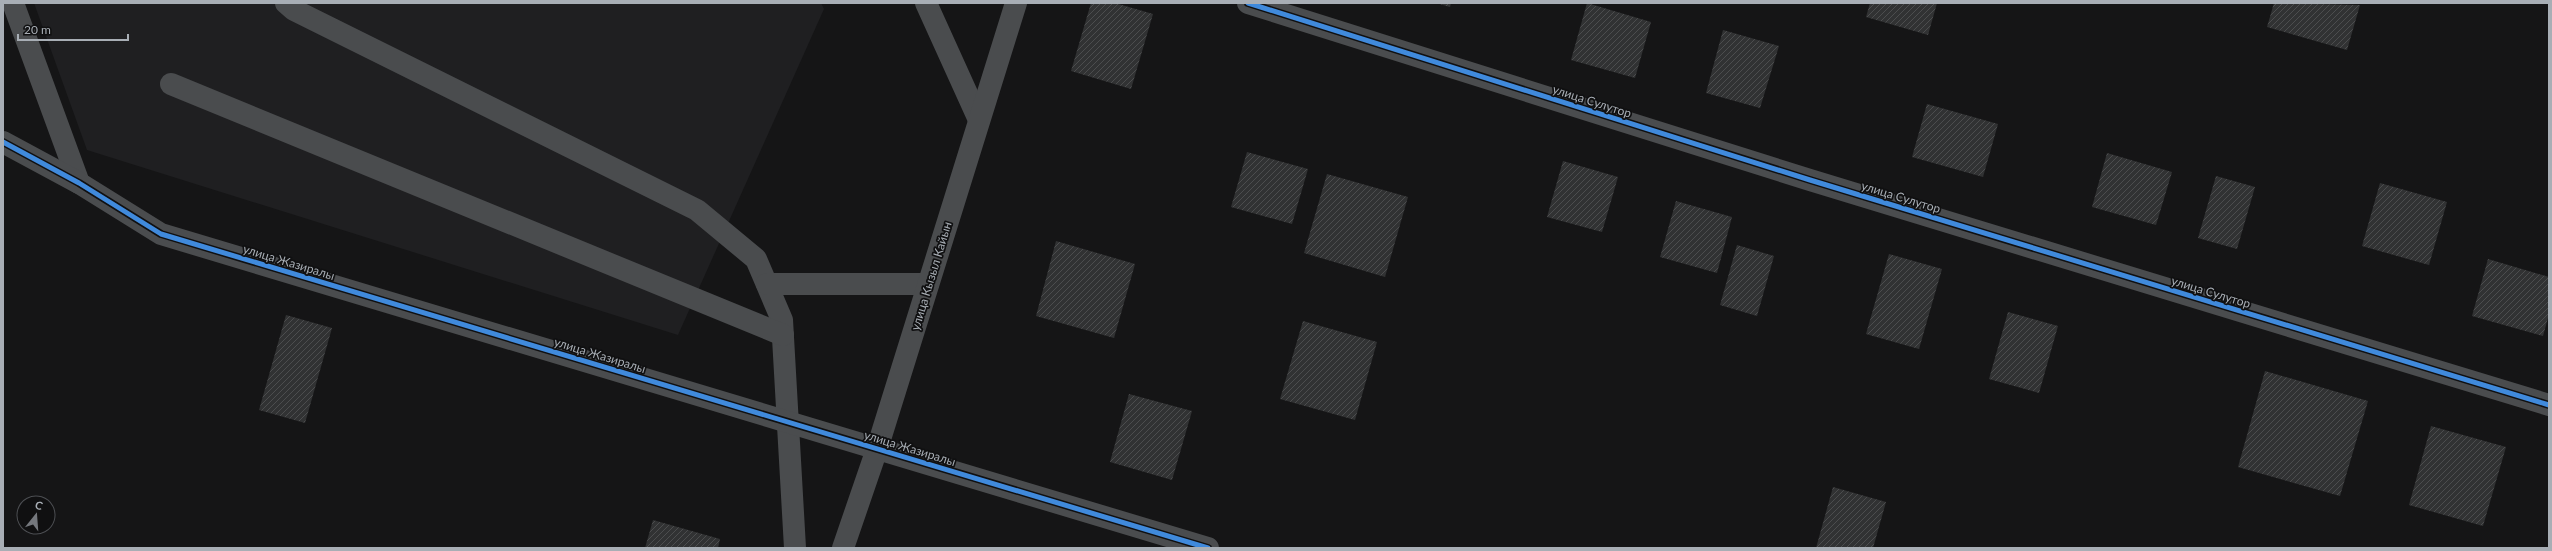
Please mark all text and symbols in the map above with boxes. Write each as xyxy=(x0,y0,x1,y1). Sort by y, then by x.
scale bar xyxy=(18,16,128,42)
text: 20 m xyxy=(24,22,51,37)
street label: улица Сулутор xyxy=(1551,81,1633,121)
street label: улица Сулутор xyxy=(1860,178,1943,216)
street label: улица Кызыл Кайын xyxy=(907,220,955,332)
street label: улица Жазиралы xyxy=(241,241,337,283)
street label: улица Сулутор xyxy=(2170,273,2253,311)
street label: улица Жазиралы xyxy=(552,334,648,376)
street label: улица Жазиралы xyxy=(862,427,958,469)
north arrow xyxy=(16,495,56,535)
text: С xyxy=(34,498,45,512)

